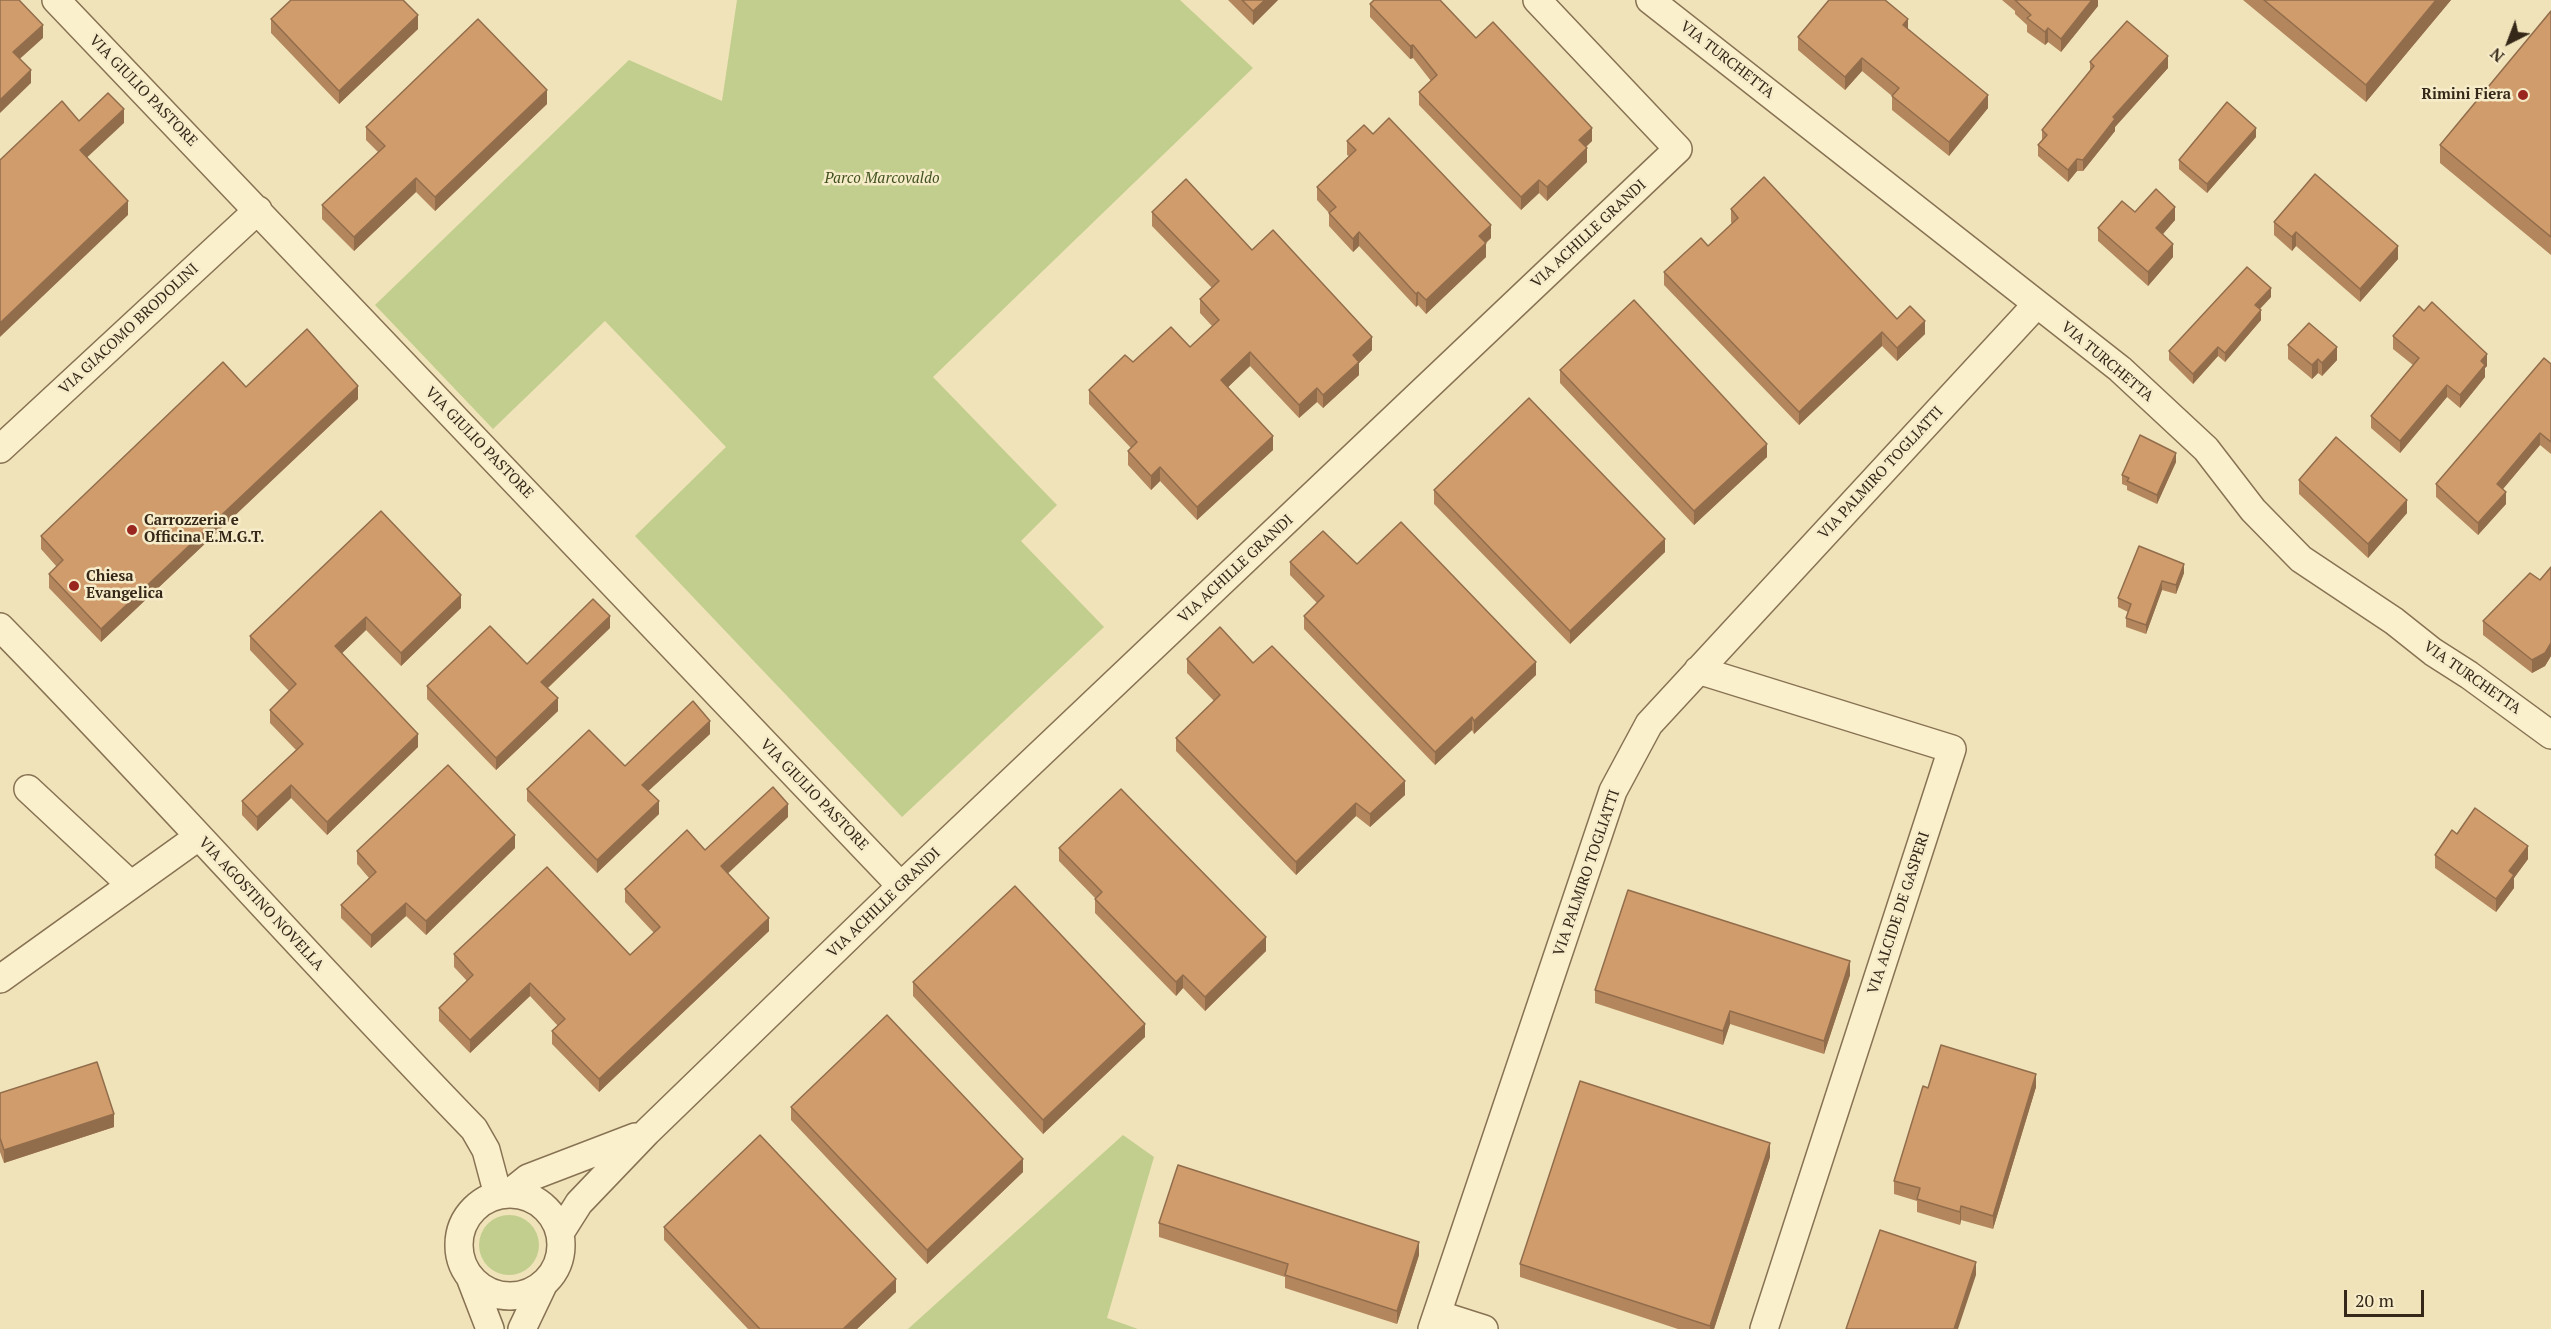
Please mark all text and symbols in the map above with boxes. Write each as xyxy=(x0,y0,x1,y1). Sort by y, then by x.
north arrow xyxy=(2479,12,2539,72)
street label: VIA TURCHETTA xyxy=(1676,18,1778,102)
street label: VIA GIULIO PASTORE xyxy=(85,32,201,150)
text: N xyxy=(2485,43,2509,68)
place label: Rimini Fiera xyxy=(2422,86,2511,104)
marker: Rimini Fiera xyxy=(2516,88,2530,102)
park label: Parco Marcovaldo xyxy=(824,170,940,188)
street label: VIA ACHILLE GRANDI xyxy=(1528,176,1650,292)
street label: VIA GIACOMO BRODOLINI xyxy=(56,260,202,398)
street label: VIA TURCHETTA xyxy=(2057,318,2157,406)
street label: VIA GIULIO PASTORE xyxy=(421,384,537,502)
street label: VIA PALMIRO TOGLIATTI xyxy=(1815,403,1947,543)
street label: VIA ACHILLE GRANDI xyxy=(1175,511,1297,627)
place label: Carrozzeria e Officina E.M.G.T. xyxy=(144,512,265,547)
marker: Carrozzeria e Officina E.M.G.T. xyxy=(125,523,139,537)
place label: Chiesa Evangelica xyxy=(86,568,163,603)
marker: Chiesa Evangelica xyxy=(67,579,81,593)
street label: VIA TURCHETTA xyxy=(2420,638,2524,718)
street label: VIA GIULIO PASTORE xyxy=(756,736,872,854)
street label: VIA PALMIRO TOGLIATTI xyxy=(1550,788,1624,958)
street label: VIA ALCIDE DE GASPERI xyxy=(1864,830,1934,996)
street label: VIA AGOSTINO NOVELLA xyxy=(194,834,328,974)
street label: VIA ACHILLE GRANDI xyxy=(824,844,944,962)
scale bar xyxy=(2347,1278,2426,1316)
text: 20 m xyxy=(2355,1288,2394,1312)

